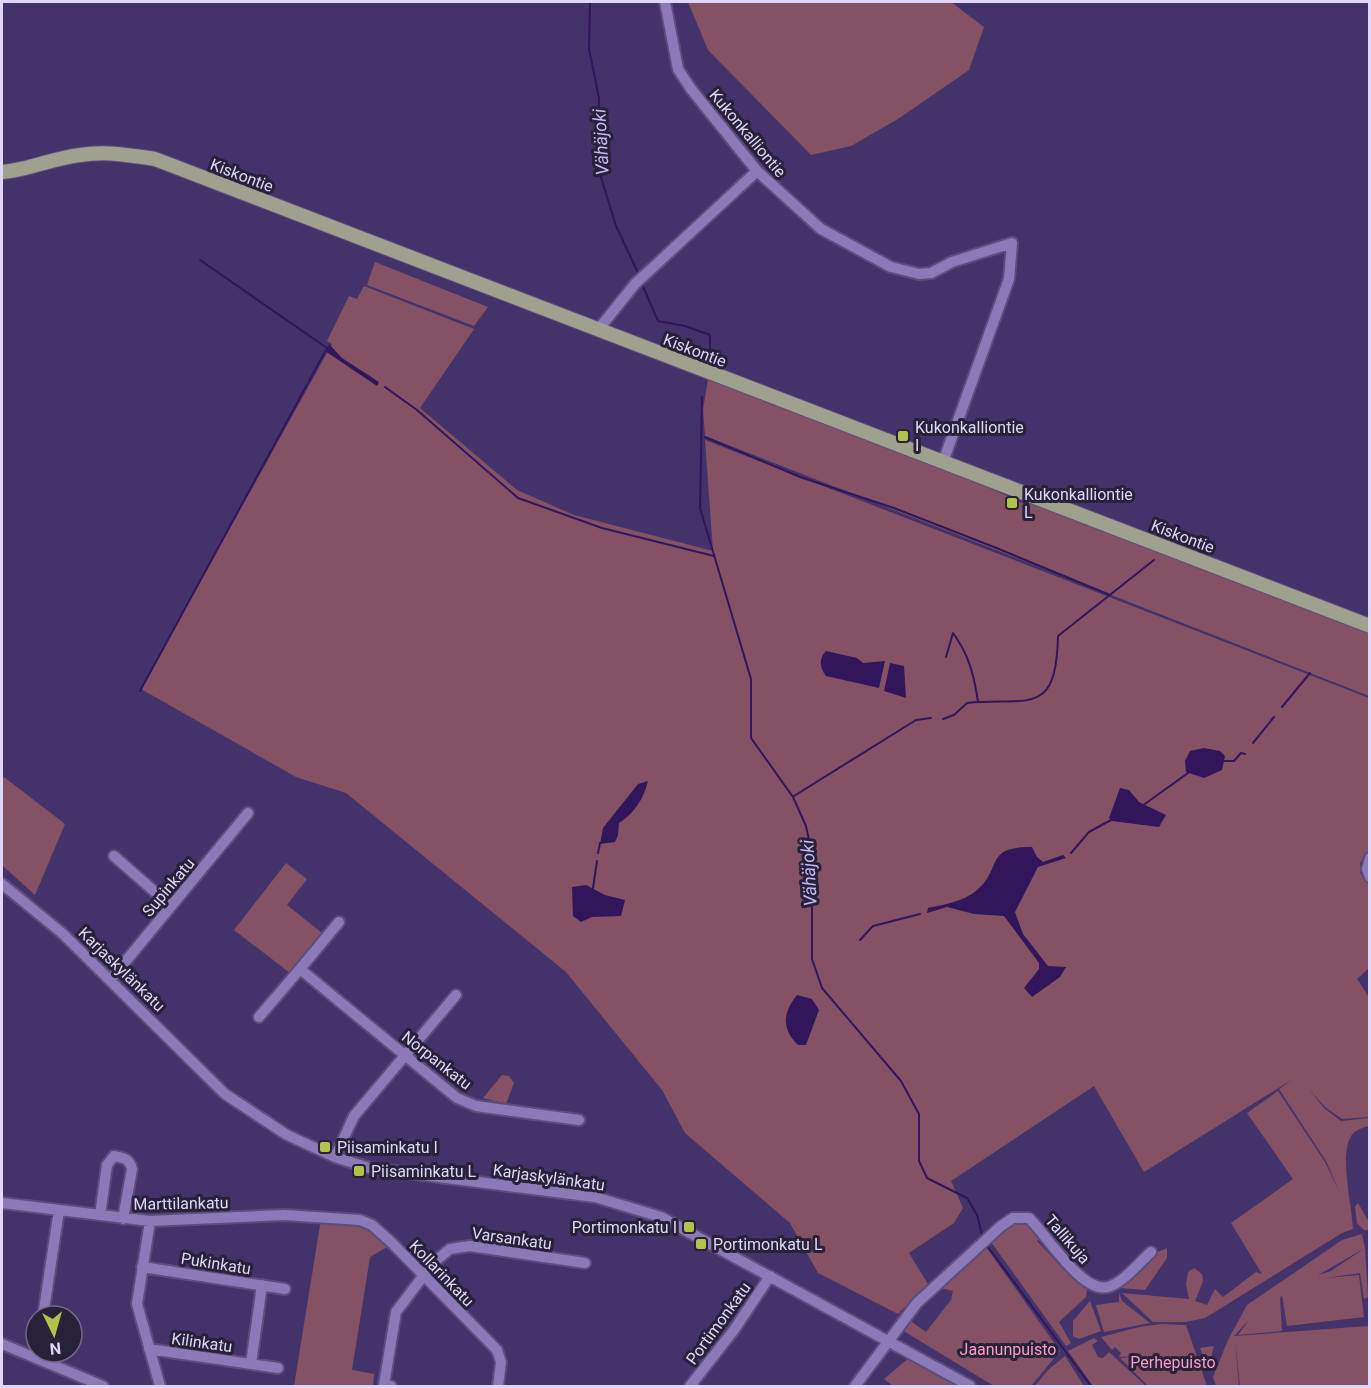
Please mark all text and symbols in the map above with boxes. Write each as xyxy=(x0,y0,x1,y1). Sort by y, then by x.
street label: Kukonkalliontie xyxy=(705,86,790,181)
water label: Vähäjoki xyxy=(588,107,613,176)
street label: Kiskontie xyxy=(208,155,276,196)
street label: Kiskontie xyxy=(661,330,729,371)
place label: Kukonkalliontie I xyxy=(915,418,1024,455)
marker: Kukonkalliontie I xyxy=(896,429,910,443)
place label: Kukonkalliontie L xyxy=(1024,485,1133,522)
marker: Kukonkalliontie L xyxy=(1005,496,1019,510)
street label: Kiskontie xyxy=(1149,516,1217,557)
water label: Vähäjoki xyxy=(796,838,821,907)
street label: Supinkatu xyxy=(138,854,198,921)
street label: Karjaskylänkatu xyxy=(74,923,169,1015)
street label: Norpankatu xyxy=(398,1027,475,1094)
place label: Piisaminkatu I xyxy=(337,1138,438,1157)
marker: Piisaminkatu I xyxy=(318,1140,332,1154)
street label: Karjaskylänkatu xyxy=(492,1160,606,1195)
place label: Piisaminkatu L xyxy=(371,1162,476,1181)
marker: Piisaminkatu L xyxy=(352,1164,366,1178)
street label: Marttilankatu xyxy=(133,1193,229,1214)
street label: Tallikuja xyxy=(1041,1211,1094,1268)
place label: Portimonkatu I xyxy=(572,1218,677,1237)
marker: Portimonkatu I xyxy=(682,1220,696,1234)
street label: Varsankatu xyxy=(471,1223,553,1254)
place label: Portimonkatu L xyxy=(713,1235,823,1254)
street label: Kollarinkatu xyxy=(405,1236,478,1310)
marker: Portimonkatu L xyxy=(694,1237,708,1251)
street label: Pukinkatu xyxy=(180,1249,252,1278)
street label: Portimonkatu xyxy=(682,1279,755,1368)
north arrow xyxy=(24,1304,84,1364)
street label: Kilinkatu xyxy=(170,1329,234,1356)
text: N xyxy=(49,1338,62,1358)
park label: Jaanunpuisto xyxy=(960,1340,1056,1359)
park label: Perhepuisto xyxy=(1130,1353,1216,1372)

